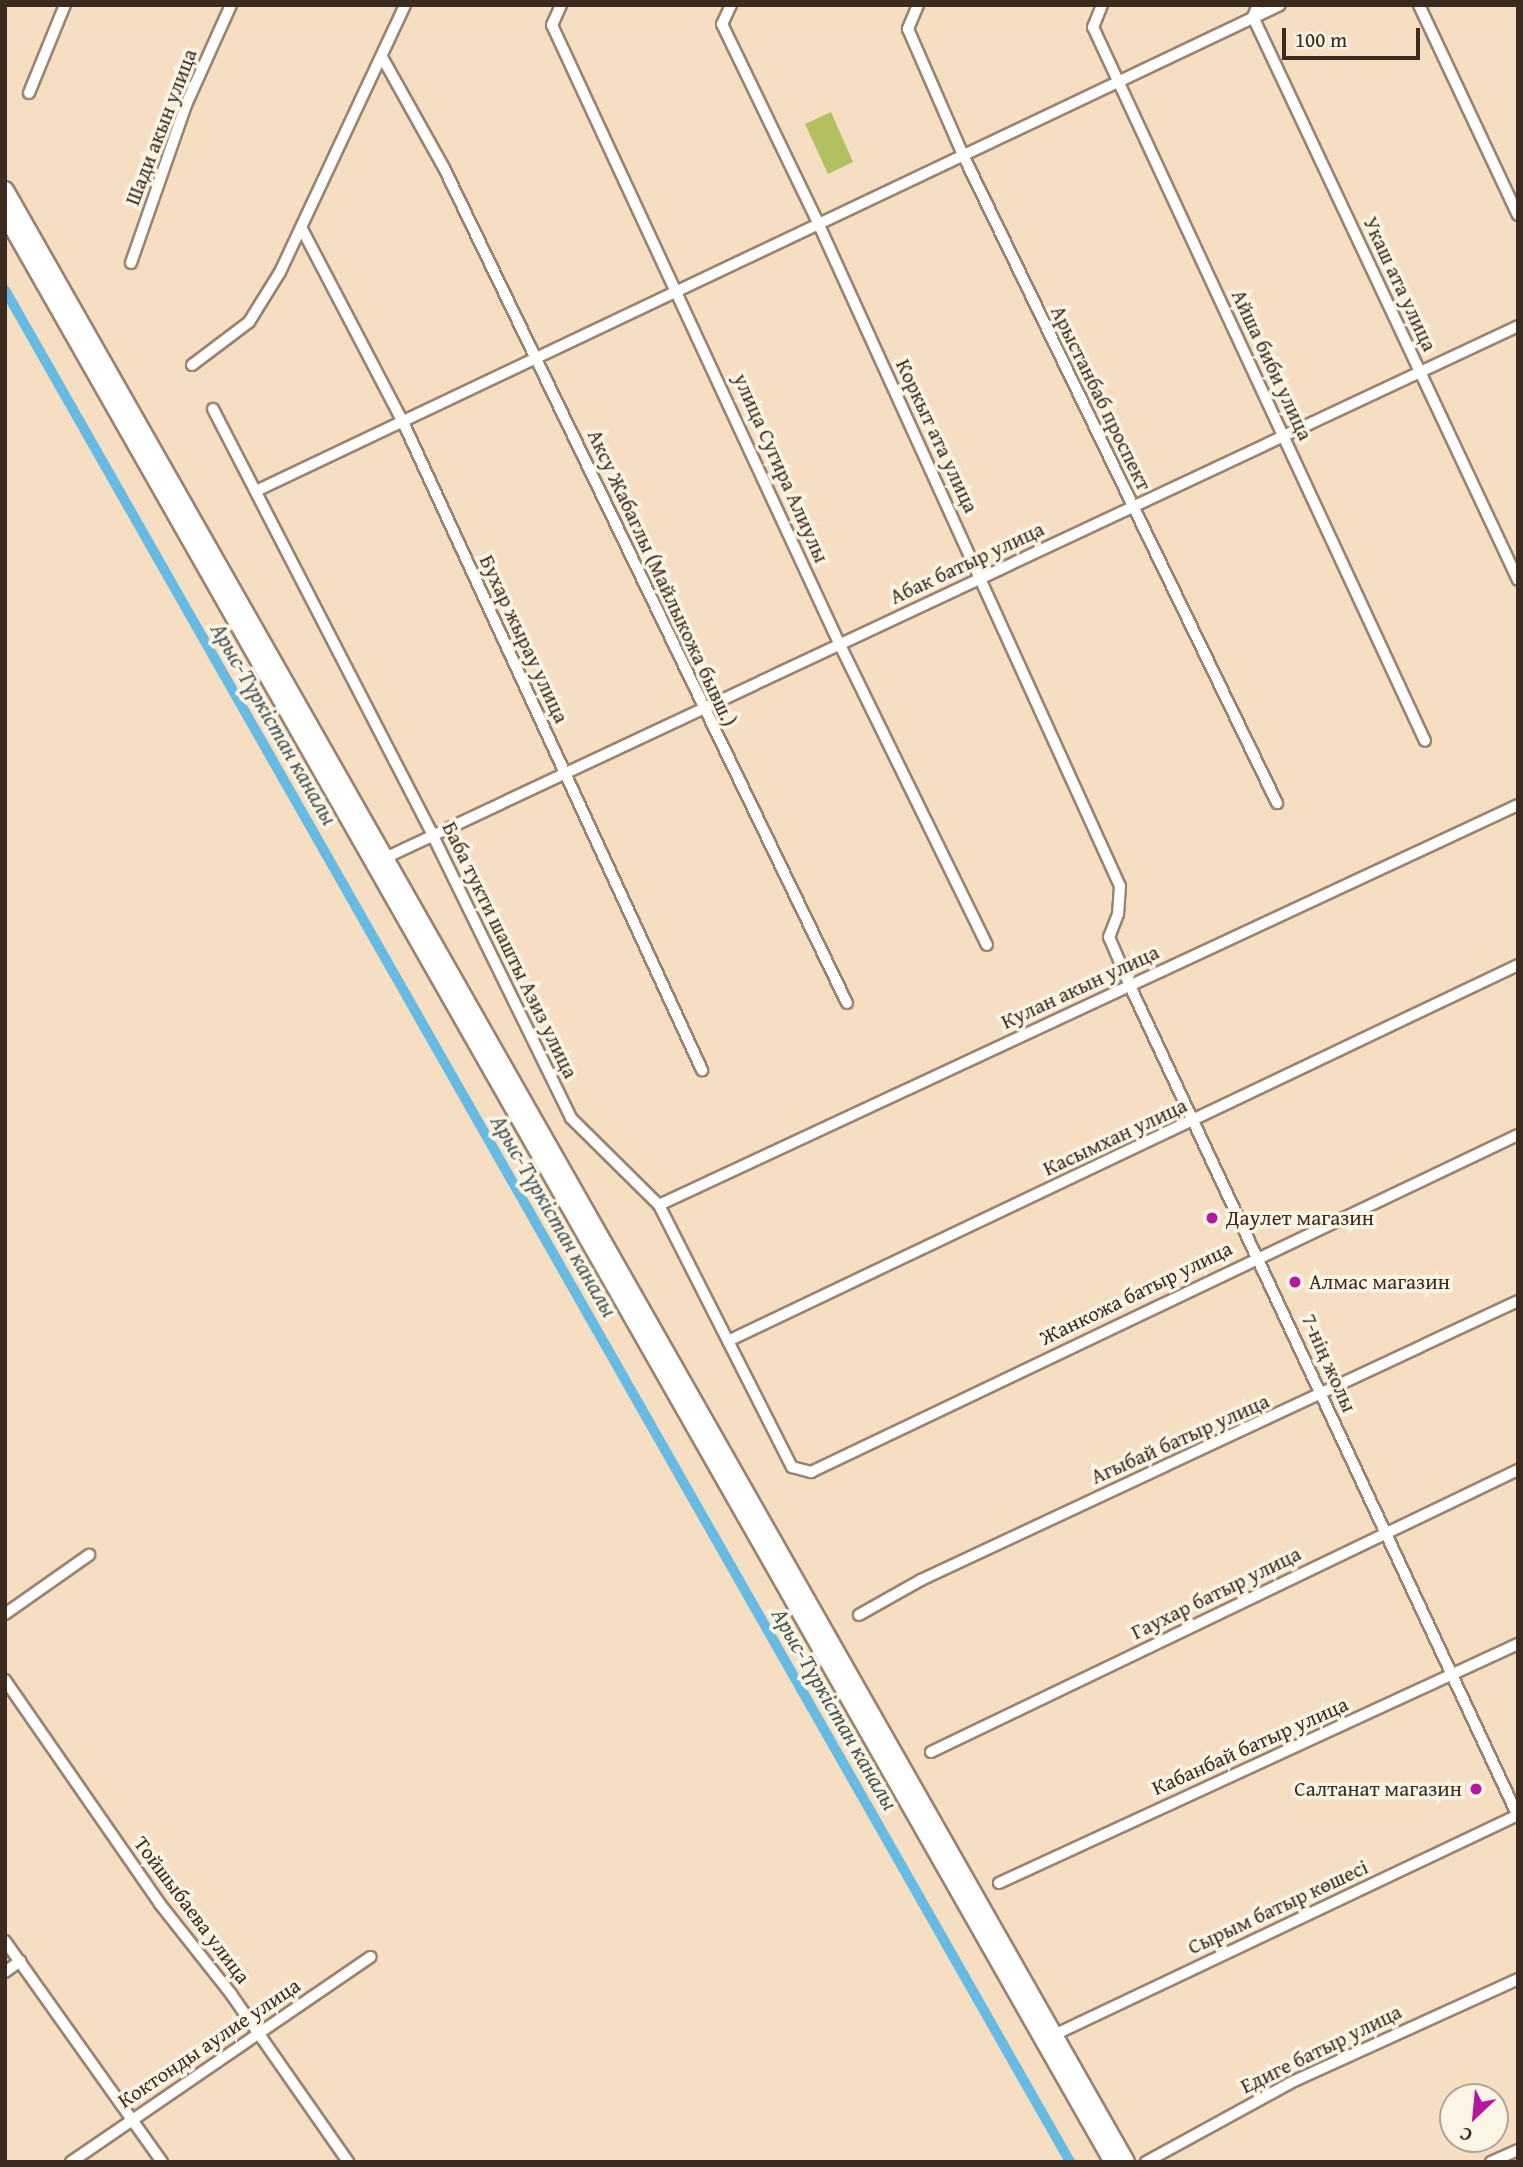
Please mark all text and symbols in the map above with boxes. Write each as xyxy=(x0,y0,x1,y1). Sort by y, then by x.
scale bar xyxy=(1285,14,1423,58)
text: 100 m xyxy=(1295,24,1347,55)
street label: Шади акын улица xyxy=(120,45,202,209)
street label: Укаш ата улица xyxy=(1358,213,1442,355)
street label: Айша биби улица xyxy=(1226,286,1318,444)
street label: Арыстанбаб проспект xyxy=(1045,301,1157,495)
street label: Коркыт ата улица xyxy=(890,355,984,517)
street label: улица Сугира Алиулы xyxy=(728,369,834,567)
street label: Аксу Жабаглы (Майлыкожа бывш.) xyxy=(582,426,742,730)
street label: Абак батыр улица xyxy=(886,516,1048,610)
street label: Бухар жырау улица xyxy=(474,551,574,727)
water label: Арыс-Түркістан каналы xyxy=(205,618,343,830)
street label: Баба тукти шашты Азиз улица xyxy=(437,818,583,1082)
street label: Кулан акын улица xyxy=(997,939,1163,1035)
street label: Касымхан улица xyxy=(1039,1093,1191,1181)
water label: Арыс-Түркістан каналы xyxy=(485,1110,623,1322)
place label: Даулет магазин xyxy=(1226,1205,1374,1231)
marker: Даулет магазин xyxy=(1204,1210,1220,1226)
street label: Жанкожа батыр улица xyxy=(1036,1235,1236,1351)
place label: Алмас магазин xyxy=(1309,1269,1450,1295)
marker: Алмас магазин xyxy=(1287,1274,1303,1290)
street label: 7-нің жолы xyxy=(1296,1310,1362,1416)
street label: Агыбай батыр улица xyxy=(1087,1388,1273,1490)
street label: Гаухар батыр улица xyxy=(1127,1541,1305,1645)
water label: Арыс-Түркістан каналы xyxy=(766,1603,904,1815)
street label: Кабанбай батыр улица xyxy=(1148,1691,1352,1801)
place label: Салтанат магазин xyxy=(1294,1776,1462,1802)
marker: Салтанат магазин xyxy=(1468,1781,1484,1797)
street label: Тойшыбаева улица xyxy=(128,1831,256,1989)
street label: Сырым батыр көшесі xyxy=(1184,1854,1372,1960)
street label: Коктонды аулие улица xyxy=(113,1973,305,2113)
street label: Едиге батыр улица xyxy=(1236,1999,1406,2099)
north arrow xyxy=(1439,2083,1509,2153)
text: С xyxy=(1455,2120,1477,2150)

